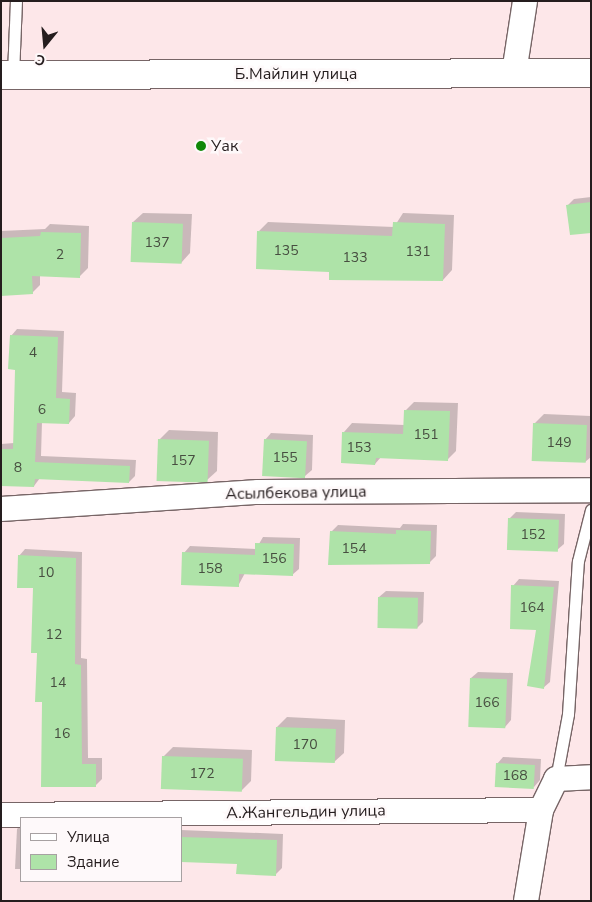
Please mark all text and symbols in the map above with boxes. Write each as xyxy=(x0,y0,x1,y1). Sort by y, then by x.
north arrow xyxy=(20,20,70,70)
text: С xyxy=(33,49,48,70)
street label: Б.Майлин улица xyxy=(235,64,357,84)
place label: Уак xyxy=(211,136,238,156)
marker: Уак xyxy=(195,140,207,152)
house number: 137 xyxy=(144,235,170,251)
house number: 135 xyxy=(273,243,299,259)
house number: 131 xyxy=(405,244,431,260)
house number: 2 xyxy=(56,247,64,263)
house number: 133 xyxy=(342,250,368,266)
house number: 4 xyxy=(29,345,37,361)
house number: 6 xyxy=(38,402,46,418)
house number: 151 xyxy=(413,427,439,443)
house number: 149 xyxy=(546,435,572,451)
house number: 153 xyxy=(346,440,372,456)
house number: 155 xyxy=(272,450,298,466)
house number: 157 xyxy=(170,453,196,469)
house number: 8 xyxy=(14,460,22,476)
street label: Асылбекова улица xyxy=(225,482,367,504)
house number: 152 xyxy=(520,527,546,543)
house number: 154 xyxy=(341,541,367,557)
house number: 156 xyxy=(261,551,287,567)
house number: 158 xyxy=(197,561,223,577)
house number: 10 xyxy=(38,565,54,581)
house number: 164 xyxy=(519,600,545,616)
house number: 12 xyxy=(46,627,62,643)
house number: 14 xyxy=(50,675,66,691)
house number: 166 xyxy=(474,695,500,711)
house number: 16 xyxy=(54,726,70,742)
house number: 170 xyxy=(292,737,318,753)
house number: 172 xyxy=(189,766,215,782)
house number: 168 xyxy=(502,768,528,784)
street label: А.Жангельдин улица xyxy=(226,801,386,823)
legend xyxy=(20,817,182,882)
text: Улица xyxy=(67,827,110,847)
text: Здание xyxy=(67,852,119,872)

